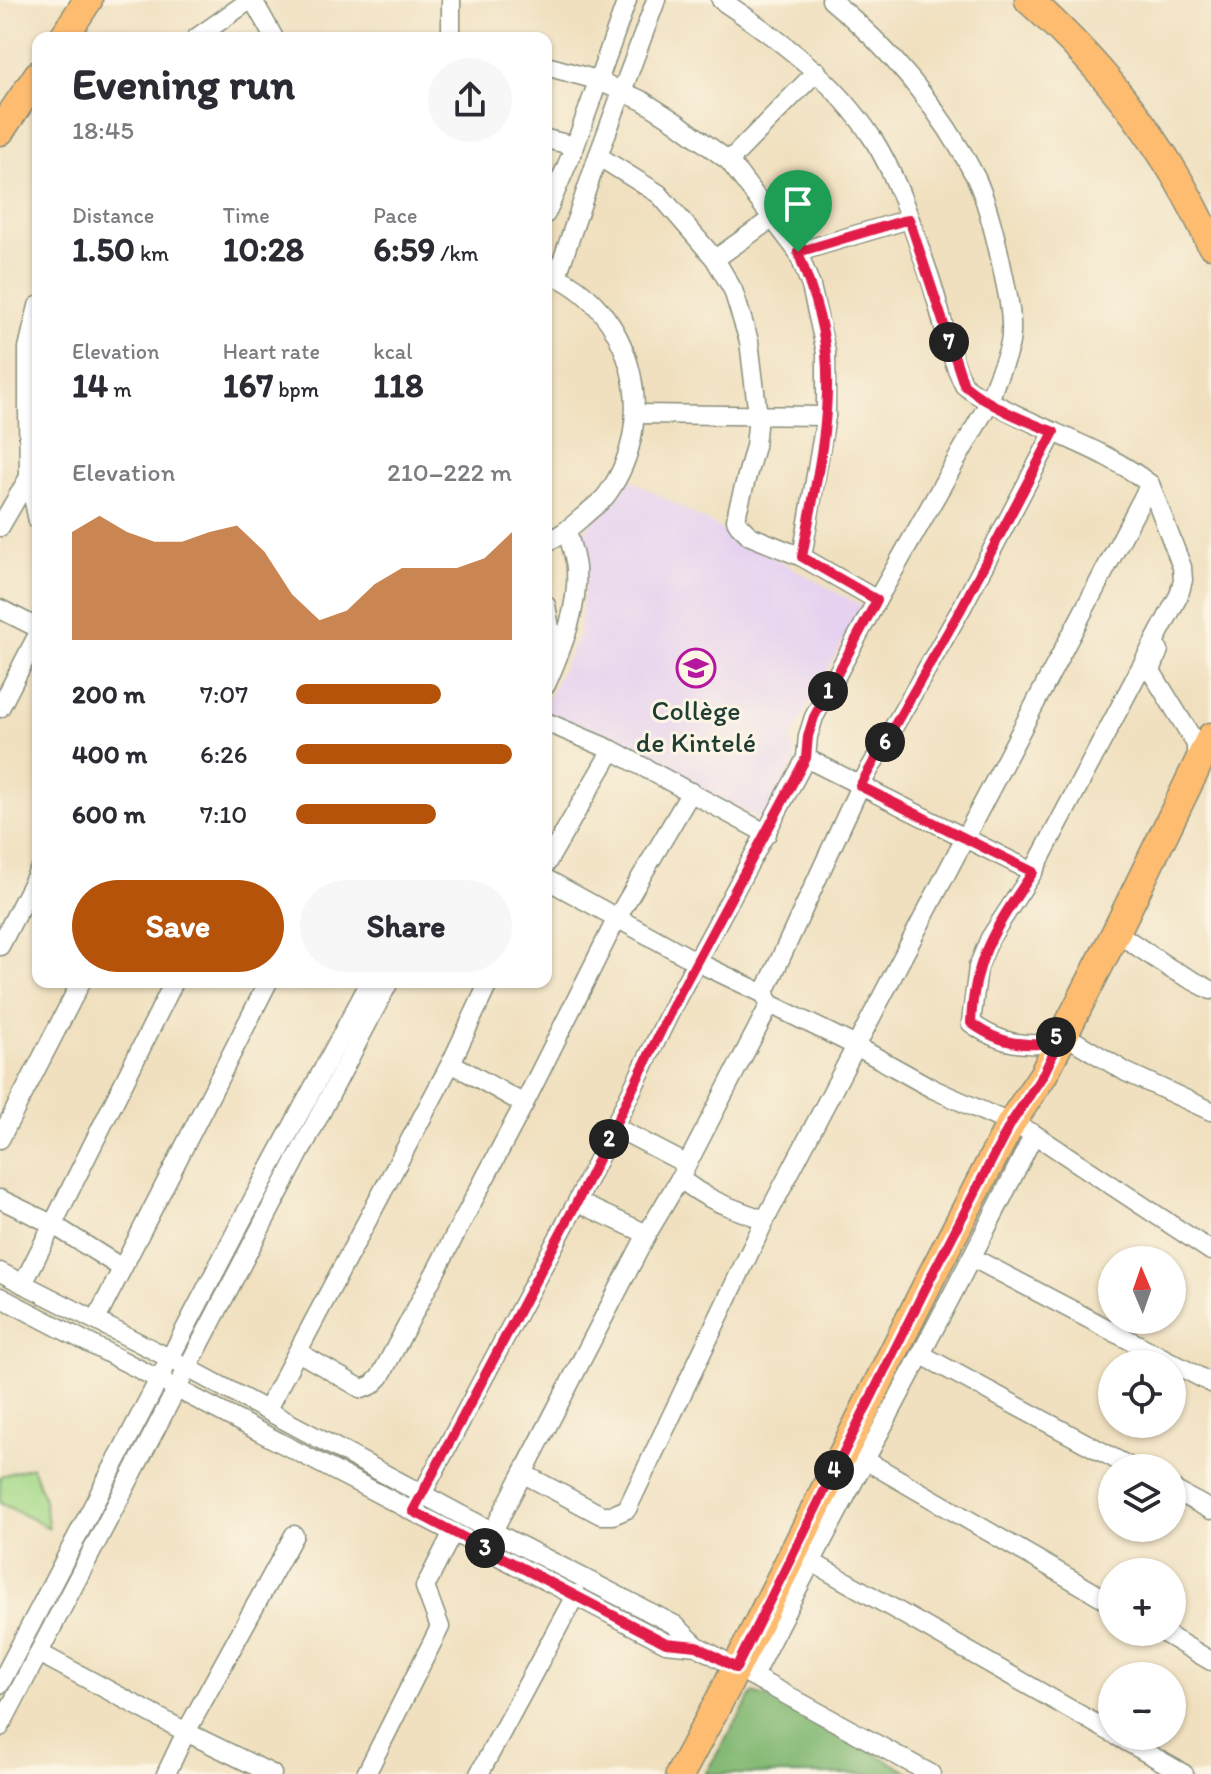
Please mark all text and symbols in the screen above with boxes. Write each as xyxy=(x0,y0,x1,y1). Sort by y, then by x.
text: Evening run xyxy=(72,57,295,110)
button: share xyxy=(428,58,512,142)
text: 18:45 xyxy=(72,114,134,146)
pin xyxy=(764,170,832,252)
icon: arrive xyxy=(776,182,820,226)
text: Distance xyxy=(72,202,154,229)
text: Time xyxy=(223,202,270,229)
text: Pace xyxy=(373,202,417,229)
text: 1.50 xyxy=(72,229,135,270)
text: 10:28 xyxy=(223,229,304,270)
text: 6:59 xyxy=(373,229,435,270)
text: km xyxy=(135,240,169,267)
text: /km xyxy=(435,240,479,267)
pin: 7 xyxy=(929,322,969,362)
text: 7 xyxy=(944,328,954,355)
text: Elevation xyxy=(72,338,159,365)
text: Heart rate xyxy=(223,338,320,365)
text: kcal xyxy=(373,338,412,365)
text: 14 xyxy=(72,365,108,406)
text: 167 xyxy=(223,365,273,406)
text: 118 xyxy=(373,365,424,406)
text: m xyxy=(108,376,132,403)
text: bpm xyxy=(273,376,319,403)
text: Elevation xyxy=(72,456,175,488)
text: 210–222 m xyxy=(387,456,512,488)
school or university icon: Collège de Kintelé xyxy=(675,647,717,689)
pin: 1 xyxy=(808,671,848,711)
text: 1 xyxy=(823,677,833,704)
text: 200 m xyxy=(72,678,145,710)
text: 7:07 xyxy=(200,678,248,710)
place label: Collège de Kintelé xyxy=(636,693,756,759)
pin: 6 xyxy=(865,722,905,762)
text: 6 xyxy=(879,728,891,755)
text: 400 m xyxy=(72,738,147,770)
text: 6:26 xyxy=(200,738,248,770)
text: 600 m xyxy=(72,798,146,830)
text: 7:10 xyxy=(200,798,247,830)
button: Save xyxy=(72,880,284,972)
button: Share xyxy=(300,880,512,972)
pin: 5 xyxy=(1036,1017,1076,1057)
text: 5 xyxy=(1050,1023,1062,1050)
pin: 2 xyxy=(589,1119,629,1159)
text: 2 xyxy=(603,1125,615,1152)
north arrow xyxy=(1098,1246,1186,1334)
map controls xyxy=(1098,1246,1186,1750)
button: locate xyxy=(1098,1350,1186,1438)
pin: 4 xyxy=(814,1450,854,1490)
button: layers xyxy=(1098,1454,1186,1542)
text: 4 xyxy=(827,1456,841,1483)
pin: 3 xyxy=(465,1528,505,1568)
text: 3 xyxy=(479,1534,491,1561)
button: + xyxy=(1098,1558,1186,1646)
button: − xyxy=(1098,1662,1186,1750)

